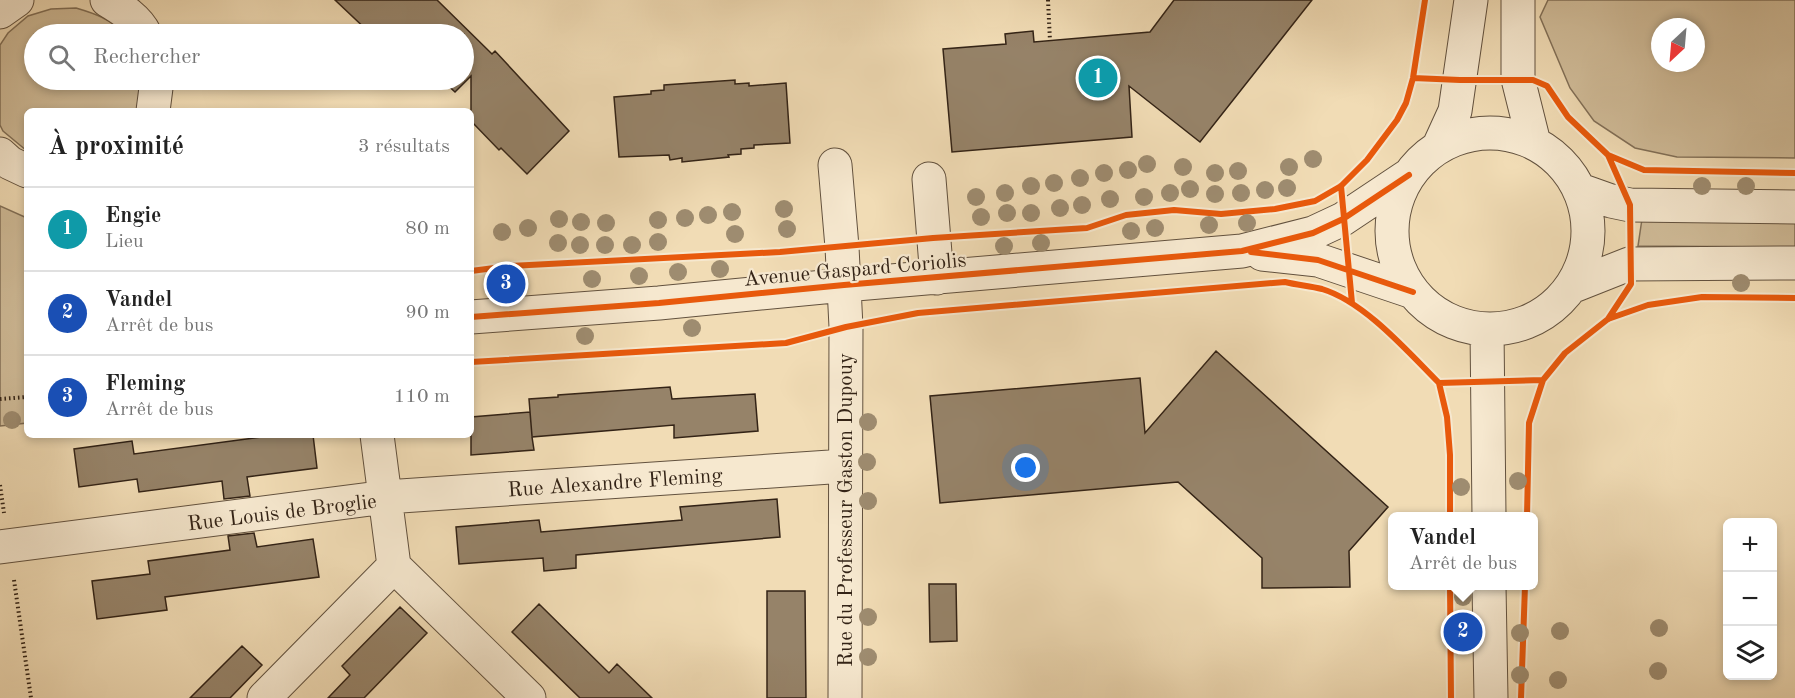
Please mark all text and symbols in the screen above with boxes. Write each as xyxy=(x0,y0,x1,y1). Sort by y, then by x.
north arrow xyxy=(1651,18,1705,72)
search box xyxy=(24,24,474,90)
icon: search xyxy=(45,41,78,74)
text: Rechercher xyxy=(93,46,200,68)
pin: 1 xyxy=(1078,56,1118,100)
text: À proximité xyxy=(48,134,184,160)
text: 3 résultats xyxy=(358,137,450,157)
text: Engie xyxy=(105,205,162,227)
text: 1 xyxy=(62,219,73,239)
text: 80 m xyxy=(405,219,450,239)
text: Lieu xyxy=(105,232,144,252)
street label: Avenue Gaspard Coriolis xyxy=(743,250,967,291)
pin: 3 xyxy=(486,262,526,306)
text: Vandel xyxy=(105,289,172,311)
text: 2 xyxy=(62,303,73,323)
text: 90 m xyxy=(405,303,450,323)
text: Arrêt de bus xyxy=(105,316,213,336)
street label: Rue du Professeur Gaston Dupouy xyxy=(836,353,857,667)
text: Fleming xyxy=(105,373,185,395)
text: 3 xyxy=(62,387,73,407)
text: 110 m xyxy=(394,387,450,407)
text: Arrêt de bus xyxy=(105,400,213,420)
your location xyxy=(1011,453,1040,482)
street label: Rue Alexandre Fleming xyxy=(507,465,724,501)
street label: Rue Louis de Broglie xyxy=(186,491,378,536)
popup xyxy=(1388,512,1538,590)
map controls xyxy=(1723,518,1777,680)
button: + xyxy=(1723,518,1777,572)
text: Vandel xyxy=(1409,527,1476,549)
text: Arrêt de bus xyxy=(1409,554,1517,574)
button: − xyxy=(1723,572,1777,626)
pin: 2 xyxy=(1444,610,1482,654)
button: layers xyxy=(1723,626,1777,680)

